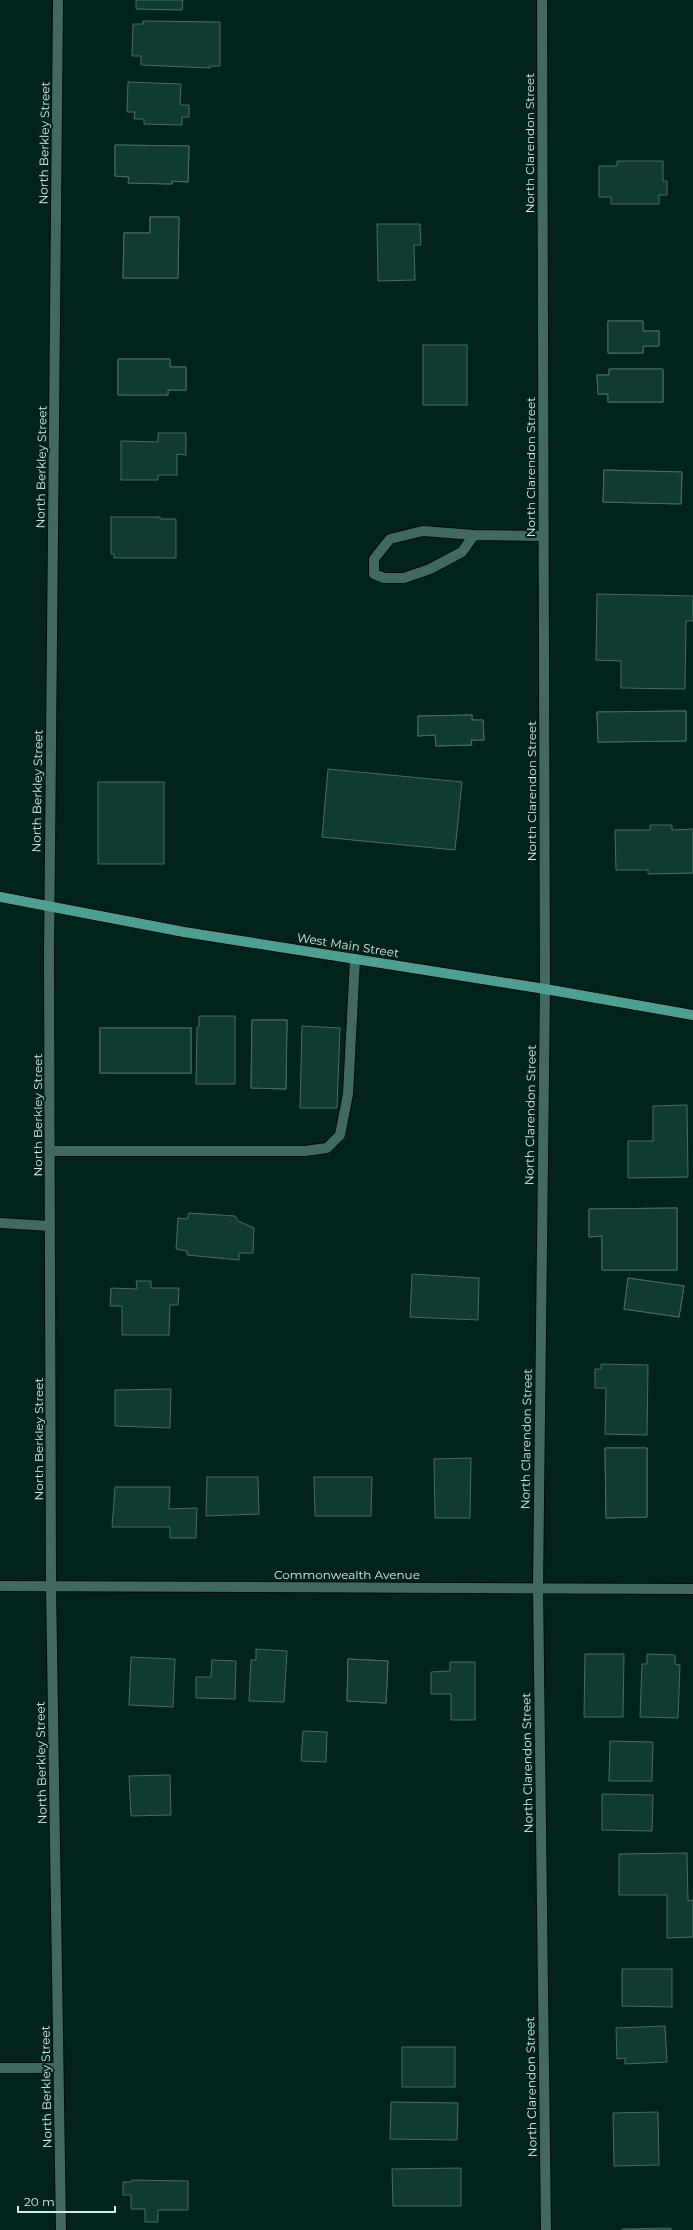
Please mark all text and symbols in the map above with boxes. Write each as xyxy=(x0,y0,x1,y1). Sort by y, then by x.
street label: North Clarendon Street xyxy=(522,73,537,213)
street label: North Berkley Street xyxy=(35,81,53,205)
street label: North Clarendon Street xyxy=(523,397,538,537)
street label: North Berkley Street xyxy=(32,405,50,529)
street label: North Clarendon Street xyxy=(524,721,539,861)
street label: North Berkley Street xyxy=(28,729,46,853)
street label: West Main Street xyxy=(296,930,400,960)
street label: North Clarendon Street xyxy=(521,1045,539,1185)
street label: North Berkley Street xyxy=(30,1053,45,1176)
street label: North Clarendon Street xyxy=(517,1369,535,1509)
street label: North Berkley Street xyxy=(31,1377,46,1500)
street label: Commonwealth Avenue xyxy=(274,1567,420,1582)
street label: North Clarendon Street xyxy=(518,1693,536,1833)
street label: North Berkley Street xyxy=(32,1701,50,1825)
street label: North Clarendon Street xyxy=(522,2017,540,2157)
street label: North Berkley Street xyxy=(37,2025,55,2149)
scale bar xyxy=(18,2188,115,2214)
text: 20 m xyxy=(24,2194,55,2209)

